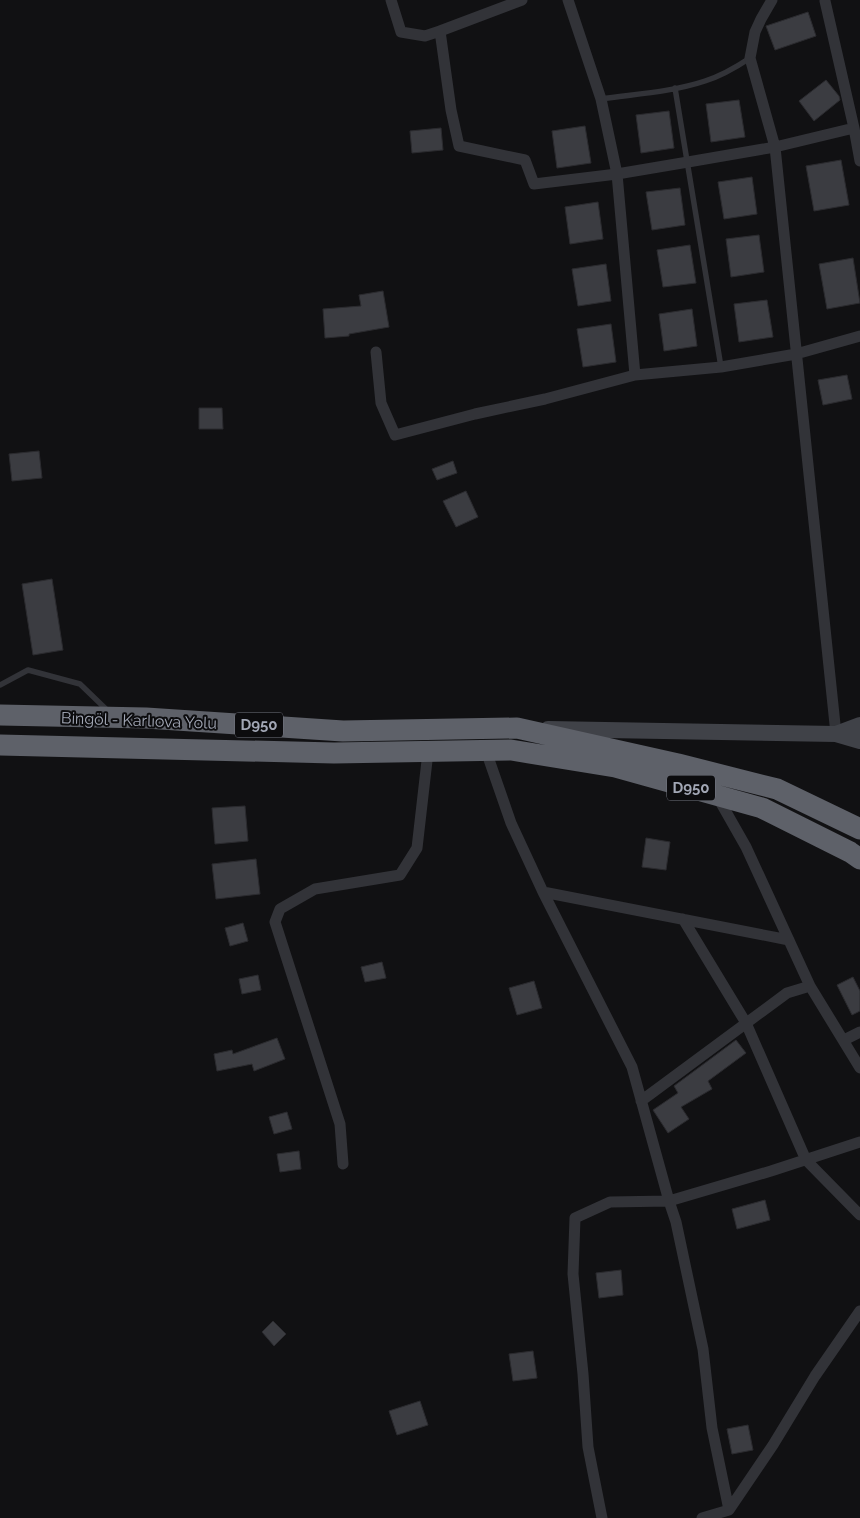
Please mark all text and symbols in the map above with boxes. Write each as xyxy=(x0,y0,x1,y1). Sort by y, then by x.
street label: Bingöl - Karlıova Yolu xyxy=(61,708,217,733)
road number: D950 xyxy=(235,712,283,738)
road number: D950 xyxy=(667,776,715,800)

